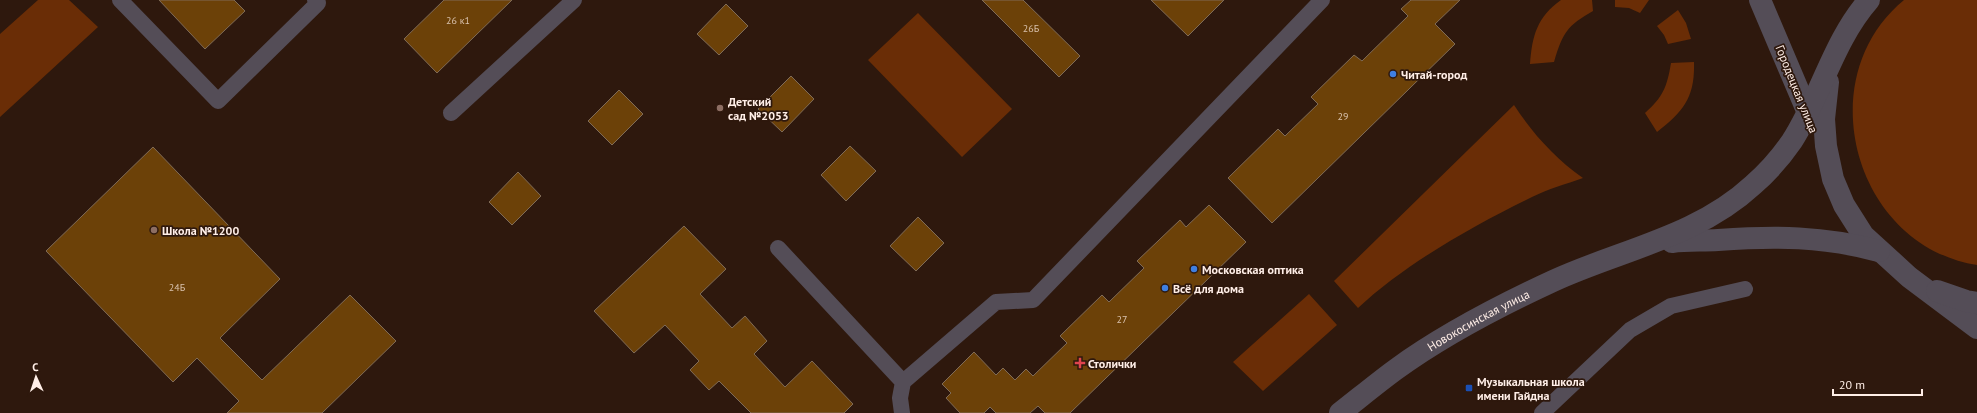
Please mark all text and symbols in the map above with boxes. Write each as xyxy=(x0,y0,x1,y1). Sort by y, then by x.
house number: 26 к1 xyxy=(446,14,470,27)
house number: 26Б xyxy=(1023,22,1040,35)
street label: Городецкая улица xyxy=(1773,43,1821,135)
place label: Читай-город xyxy=(1401,67,1467,82)
marker: Читай-город xyxy=(1388,69,1398,79)
place label: Детский сад №2053 xyxy=(728,94,789,123)
marker: Детский сад №2053 xyxy=(715,103,725,113)
house number: 29 xyxy=(1338,110,1348,123)
place label: Школа №1200 xyxy=(162,223,239,238)
marker: Школа №1200 xyxy=(149,225,159,235)
place label: Московская оптика xyxy=(1202,262,1304,277)
marker: Московская оптика xyxy=(1189,264,1199,274)
house number: 24Б xyxy=(169,281,186,294)
place label: Всё для дома xyxy=(1173,281,1244,296)
marker: Всё для дома xyxy=(1160,283,1170,293)
street label: Новокосинская улица xyxy=(1424,286,1532,354)
house number: 27 xyxy=(1117,313,1127,326)
place label: Столички xyxy=(1088,356,1136,371)
north arrow xyxy=(16,357,56,397)
marker: Столички xyxy=(1075,358,1085,368)
text: С xyxy=(32,360,39,374)
scale bar xyxy=(1833,371,1922,397)
place label: Музыкальная школа имени Гайдна xyxy=(1477,374,1585,403)
text: 20 m xyxy=(1839,377,1865,392)
marker: Музыкальная школа имени Гайдна xyxy=(1464,383,1474,393)

